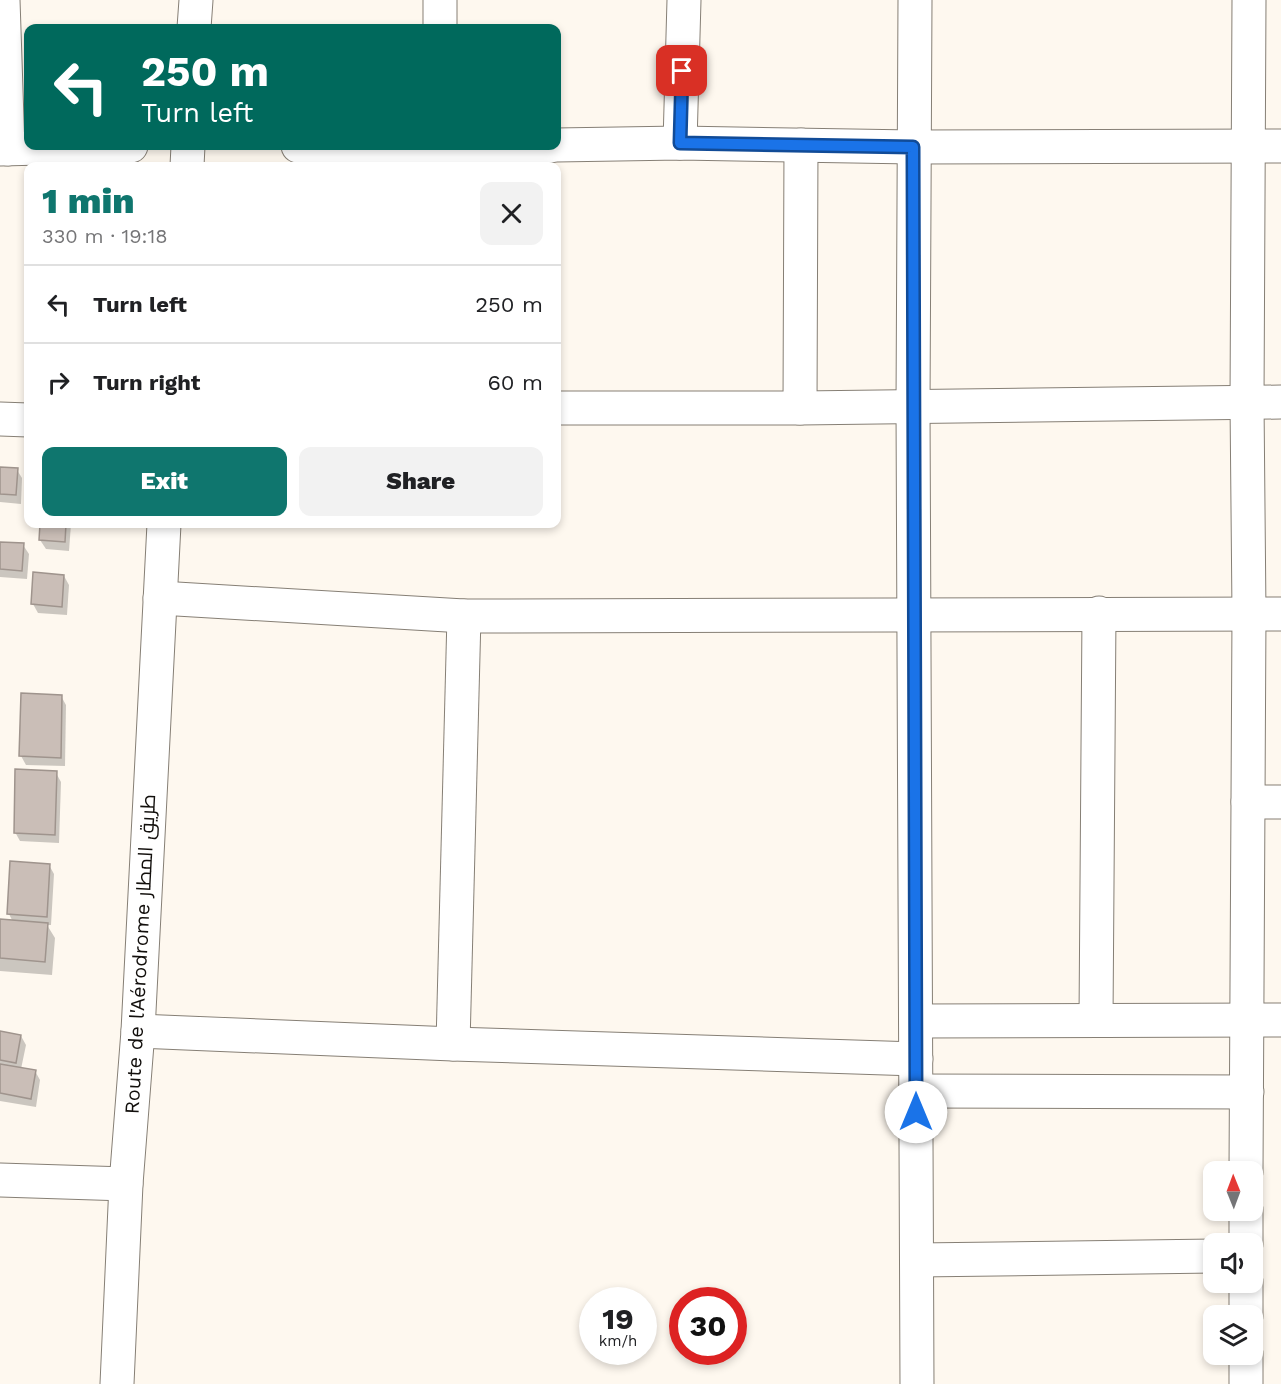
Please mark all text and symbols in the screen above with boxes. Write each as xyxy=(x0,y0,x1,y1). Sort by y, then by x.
pin xyxy=(656,45,707,96)
text: 250 m xyxy=(141,47,269,96)
icon: left xyxy=(42,48,120,126)
icon: arrive xyxy=(665,54,698,87)
text: Turn left xyxy=(141,97,253,129)
text: 1 min xyxy=(42,180,135,222)
button: close xyxy=(480,182,543,245)
text: 330 m · 19:18 xyxy=(42,224,168,248)
icon: left xyxy=(42,288,75,321)
text: Turn left xyxy=(93,292,187,317)
text: 250 m xyxy=(475,292,543,317)
icon: right xyxy=(42,366,75,399)
text: Turn right xyxy=(93,370,200,395)
text: 60 m xyxy=(487,370,543,395)
button: Exit xyxy=(42,447,287,516)
button: Share xyxy=(299,447,543,516)
street label: Route de l'Aérodrome طريق المطار xyxy=(120,793,161,1115)
position arrow xyxy=(884,1080,948,1144)
north arrow xyxy=(1203,1161,1263,1221)
map controls xyxy=(1203,1161,1263,1365)
button: sound xyxy=(1203,1233,1263,1293)
speed limit sign: 30 xyxy=(669,1287,747,1365)
text: 19 xyxy=(602,1301,634,1336)
button: layers xyxy=(1203,1305,1263,1365)
text: km/h xyxy=(599,1332,637,1350)

